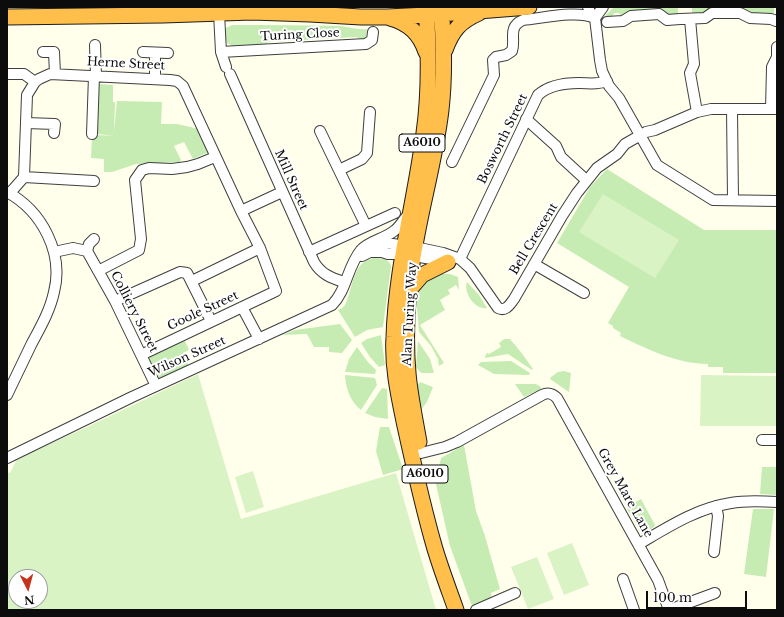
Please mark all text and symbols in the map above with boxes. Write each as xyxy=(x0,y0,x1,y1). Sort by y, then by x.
street label: Turing Close xyxy=(260,26,340,44)
street label: Herne Street xyxy=(87,55,165,73)
street label: Bosworth Street xyxy=(475,92,531,186)
road number: A6010 xyxy=(399,134,445,152)
street label: Mill Street xyxy=(271,148,311,212)
street label: Bell Crescent xyxy=(507,201,561,277)
street label: Alan Turing Way xyxy=(400,262,420,366)
street label: Colliery Street xyxy=(107,269,161,355)
street label: Goole Street xyxy=(165,288,241,334)
street label: Wilson Street xyxy=(146,334,228,380)
street label: Grey Mare Lane xyxy=(594,446,656,540)
road number: A6010 xyxy=(402,465,448,483)
north arrow xyxy=(8,569,48,609)
scale bar xyxy=(648,583,749,609)
text: 100 m xyxy=(653,590,692,605)
text: N xyxy=(23,592,35,607)

